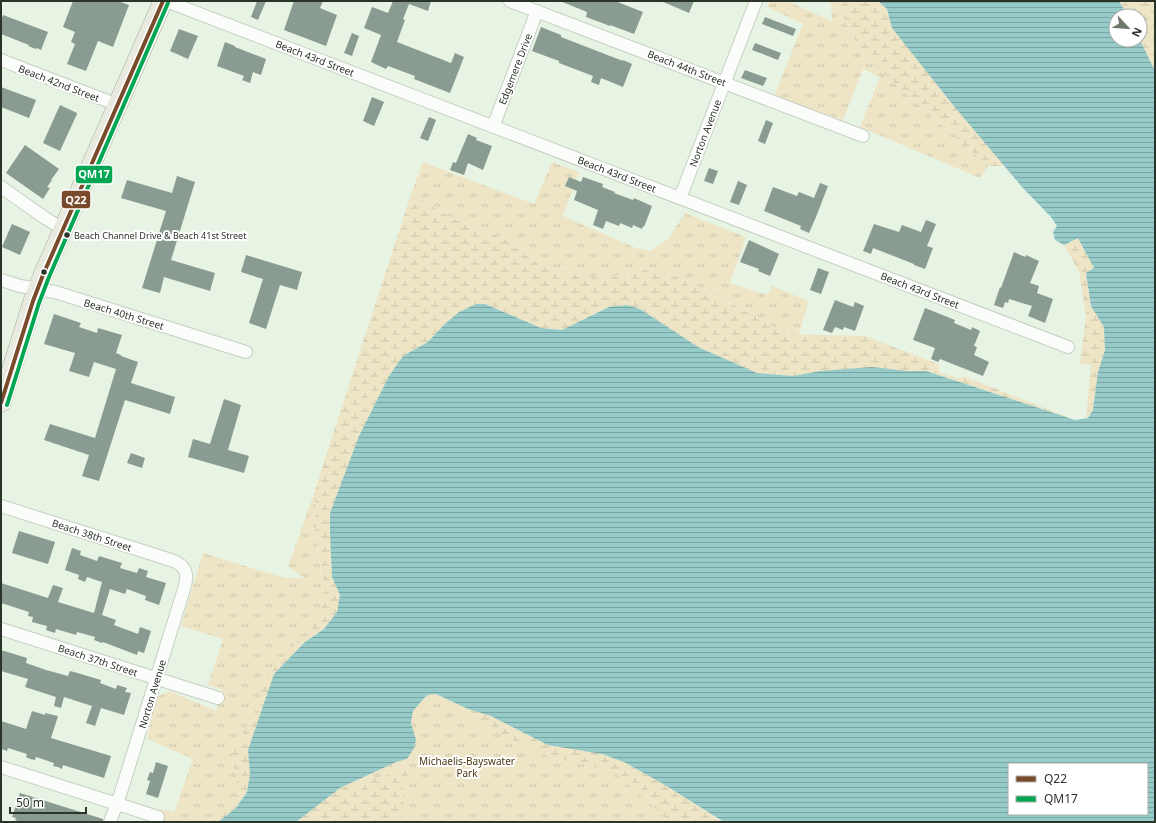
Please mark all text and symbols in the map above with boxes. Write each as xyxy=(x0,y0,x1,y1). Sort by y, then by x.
north arrow xyxy=(1108,8,1148,48)
text: N xyxy=(1129,25,1146,40)
street label: Edgemere Drive xyxy=(495,31,535,107)
street label: Beach 43rd Street xyxy=(274,37,357,80)
street label: Beach 44th Street xyxy=(646,47,729,90)
street label: Beach 42nd Street xyxy=(17,61,102,105)
street label: Norton Avenue xyxy=(686,97,724,169)
street label: Beach 43rd Street xyxy=(576,153,659,196)
line badge: QM17 xyxy=(75,165,113,184)
text: QM17 xyxy=(78,166,110,181)
line badge: Q22 xyxy=(61,190,91,209)
text: Q22 xyxy=(65,192,87,207)
place label: Beach Channel Drive & Beach 41st Street xyxy=(74,229,247,242)
marker: Beach Channel Drive & Beach 41st Street xyxy=(62,230,72,240)
unlabelled marker xyxy=(39,267,49,277)
street label: Beach 43rd Street xyxy=(879,269,962,312)
street label: Beach 40th Street xyxy=(82,295,166,333)
street label: Beach 38th Street xyxy=(50,516,134,555)
street label: Beach 37th Street xyxy=(56,641,140,680)
street label: Norton Avenue xyxy=(135,658,169,730)
park label: Michaelis-Bayswater Park xyxy=(419,754,515,780)
legend xyxy=(1008,763,1148,815)
text: Q22 xyxy=(1044,770,1067,787)
scale bar xyxy=(10,789,86,815)
text: QM17 xyxy=(1044,790,1078,807)
text: 50 m xyxy=(16,794,44,811)

